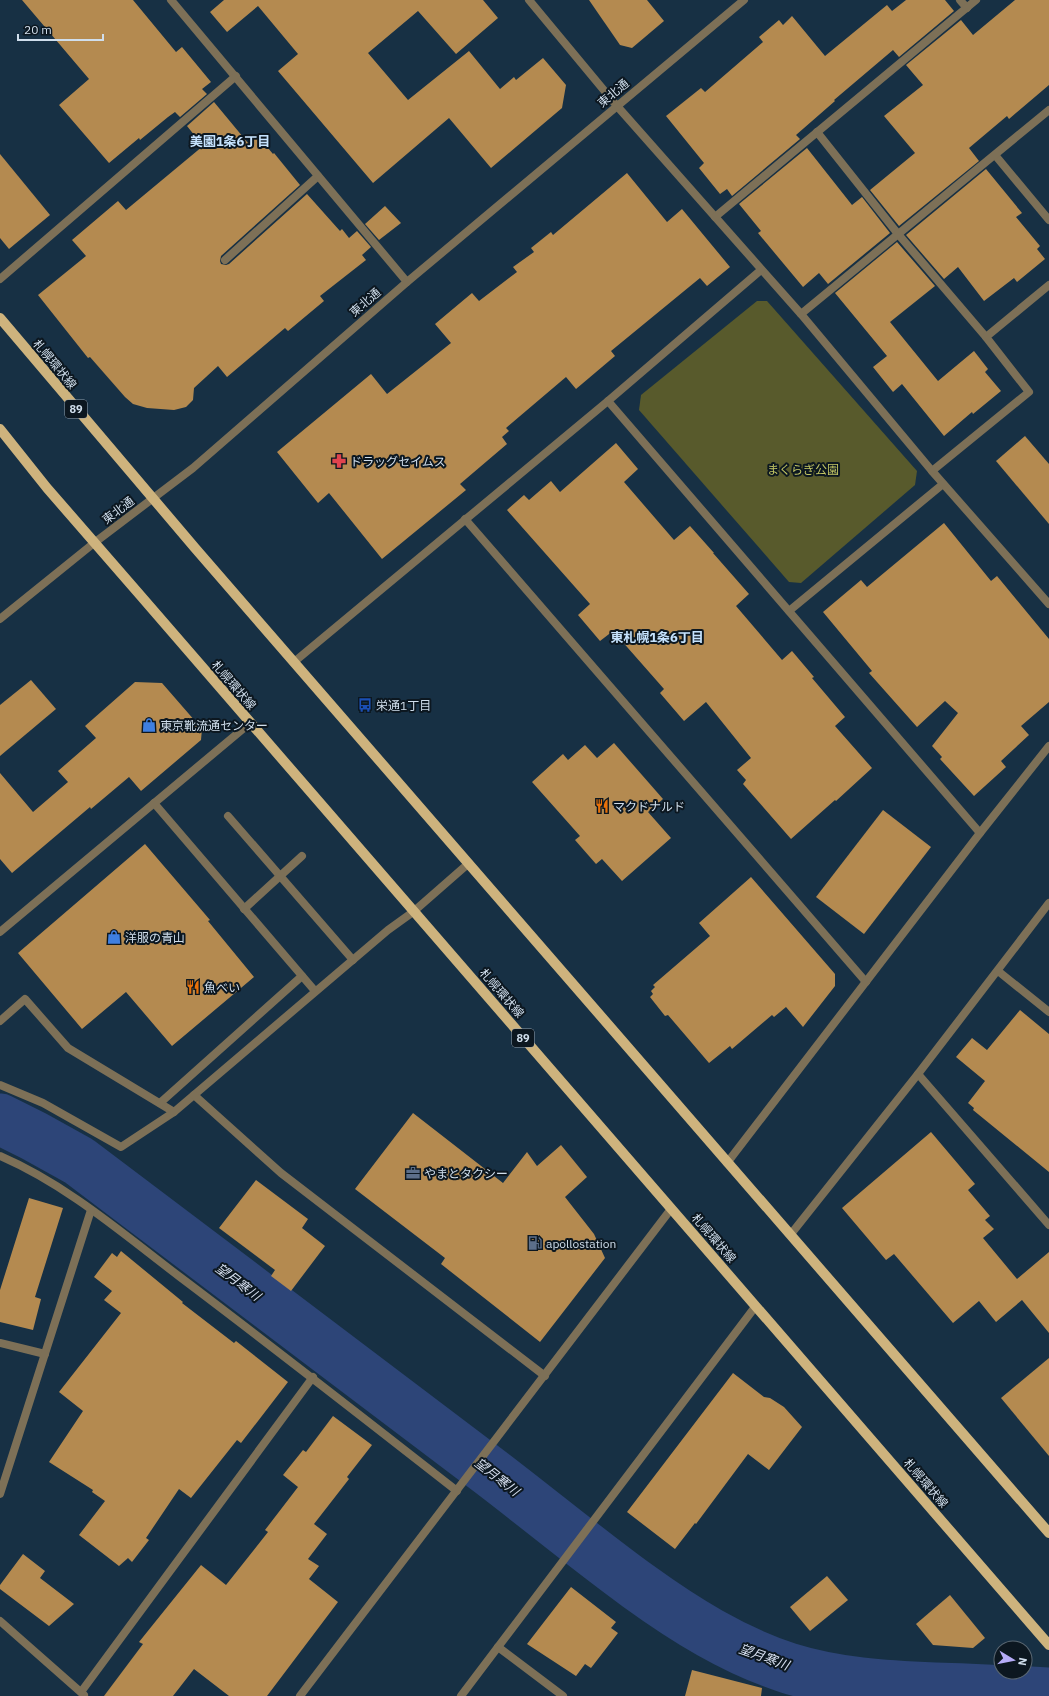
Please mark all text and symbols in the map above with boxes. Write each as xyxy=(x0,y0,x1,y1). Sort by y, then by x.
scale bar xyxy=(18,16,103,42)
text: 20 m xyxy=(24,22,52,37)
street label: 東北通 xyxy=(594,76,632,110)
district label: 美園1条6丁目 xyxy=(190,133,270,150)
street label: 東北通 xyxy=(346,285,384,319)
street label: 札幌環状線 xyxy=(30,336,80,392)
road number: 89 xyxy=(65,400,87,418)
pharmacy icon: ドラッグセイムス xyxy=(331,453,347,469)
place label: ドラッグセイムス xyxy=(350,454,446,469)
park label: まくらぎ公園 xyxy=(767,462,839,477)
street label: 東北通 xyxy=(99,493,137,527)
district label: 東札幌1条6丁目 xyxy=(610,629,704,646)
street label: 札幌環状線 xyxy=(209,657,259,713)
bus stop icon: 栄通1丁目 xyxy=(357,697,373,713)
place label: 栄通1丁目 xyxy=(376,698,431,713)
shop icon: 東京靴流通センター xyxy=(141,717,157,733)
place label: 東京靴流通センター xyxy=(160,718,268,733)
restaurant icon: マクドナルド xyxy=(594,798,610,814)
place label: マクドナルド xyxy=(613,799,685,814)
shop icon: 洋服の青山 xyxy=(106,929,122,945)
place label: 洋服の青山 xyxy=(125,930,185,945)
street label: 札幌環状線 xyxy=(477,965,527,1021)
restaurant icon: 魚べい xyxy=(185,979,201,995)
place label: 魚べい xyxy=(204,980,240,995)
road number: 89 xyxy=(512,1029,534,1047)
office icon: やまとタクシー xyxy=(405,1165,421,1181)
place label: やまとタクシー xyxy=(424,1166,508,1181)
street label: 札幌環状線 xyxy=(689,1210,739,1266)
fuel station icon: apollostation xyxy=(527,1235,543,1251)
place label: apollostation xyxy=(546,1236,616,1251)
water label: 望月寒川 xyxy=(212,1260,265,1306)
water label: 望月寒川 xyxy=(471,1454,524,1501)
street label: 札幌環状線 xyxy=(901,1455,951,1511)
water label: 望月寒川 xyxy=(737,1640,793,1675)
north arrow xyxy=(993,1640,1033,1680)
text: N xyxy=(1015,1657,1030,1667)

